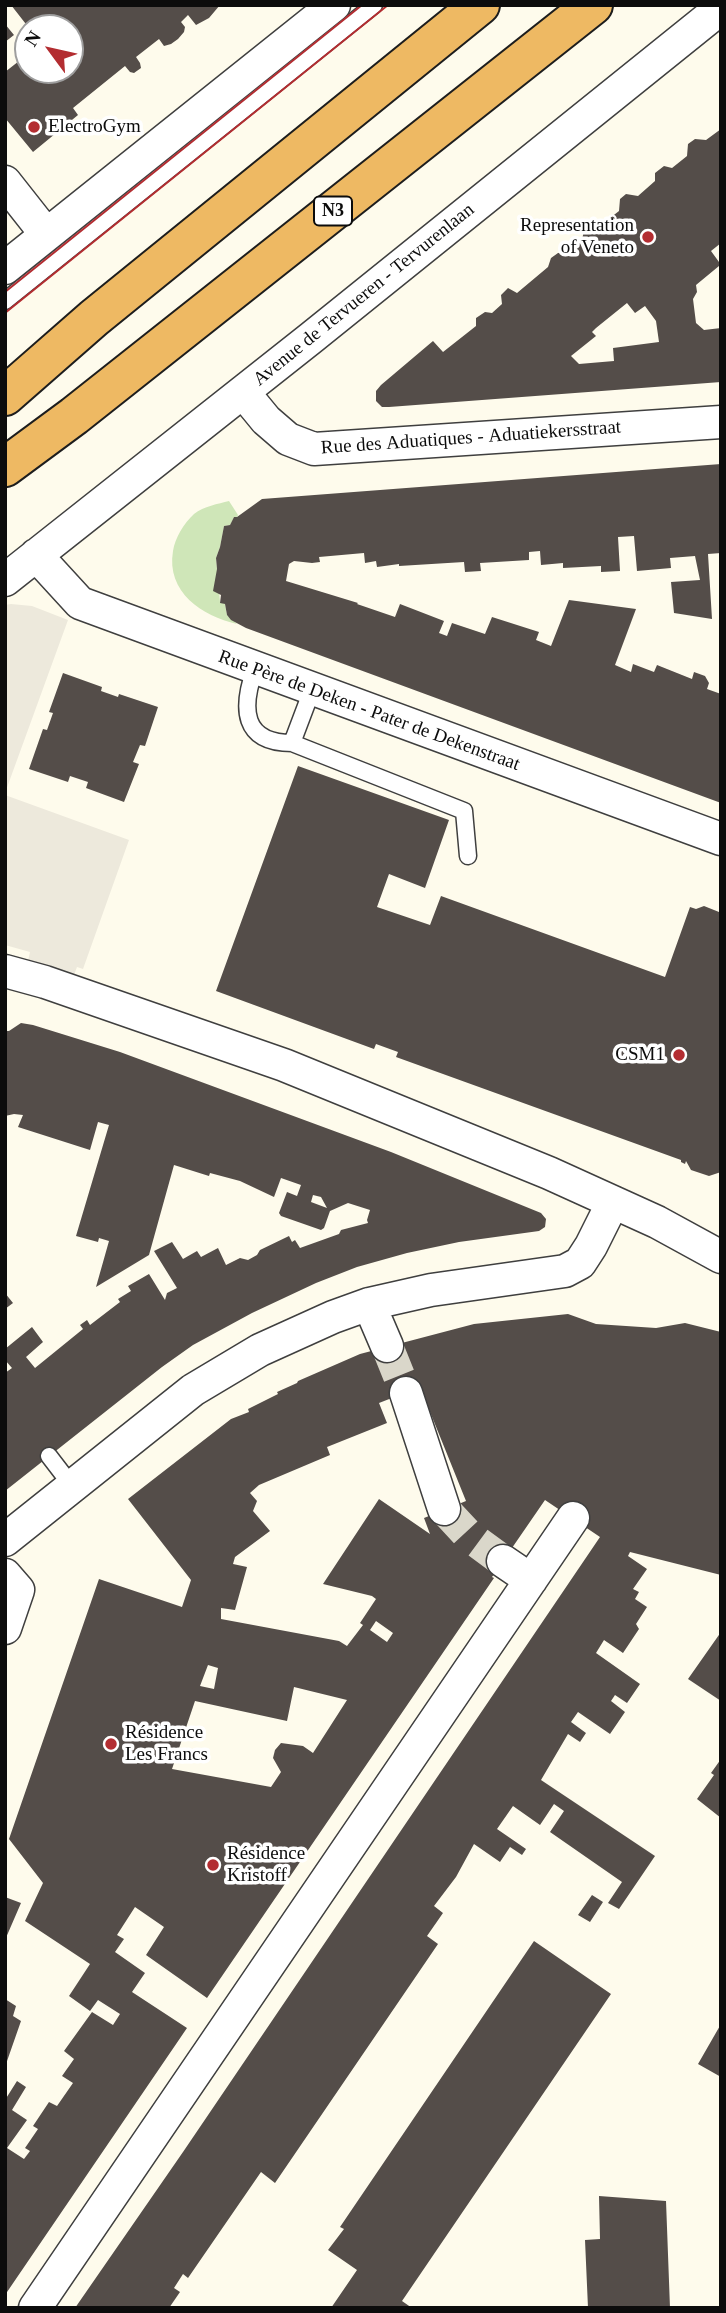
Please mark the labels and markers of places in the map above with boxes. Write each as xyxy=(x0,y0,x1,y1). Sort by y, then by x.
place label: ElectroGym xyxy=(48,116,141,138)
marker: ElectroGym xyxy=(26,119,42,135)
place label: Representation of Veneto xyxy=(520,215,634,259)
marker: Representation of Veneto xyxy=(640,229,656,245)
place label: CSM1 xyxy=(615,1044,665,1066)
marker: CSM1 xyxy=(671,1047,687,1063)
place label: Résidence Les Francs xyxy=(125,1722,208,1766)
marker: Résidence Les Francs xyxy=(103,1736,119,1752)
place label: Résidence Kristoff xyxy=(227,1843,305,1887)
marker: Résidence Kristoff xyxy=(205,1857,221,1873)

